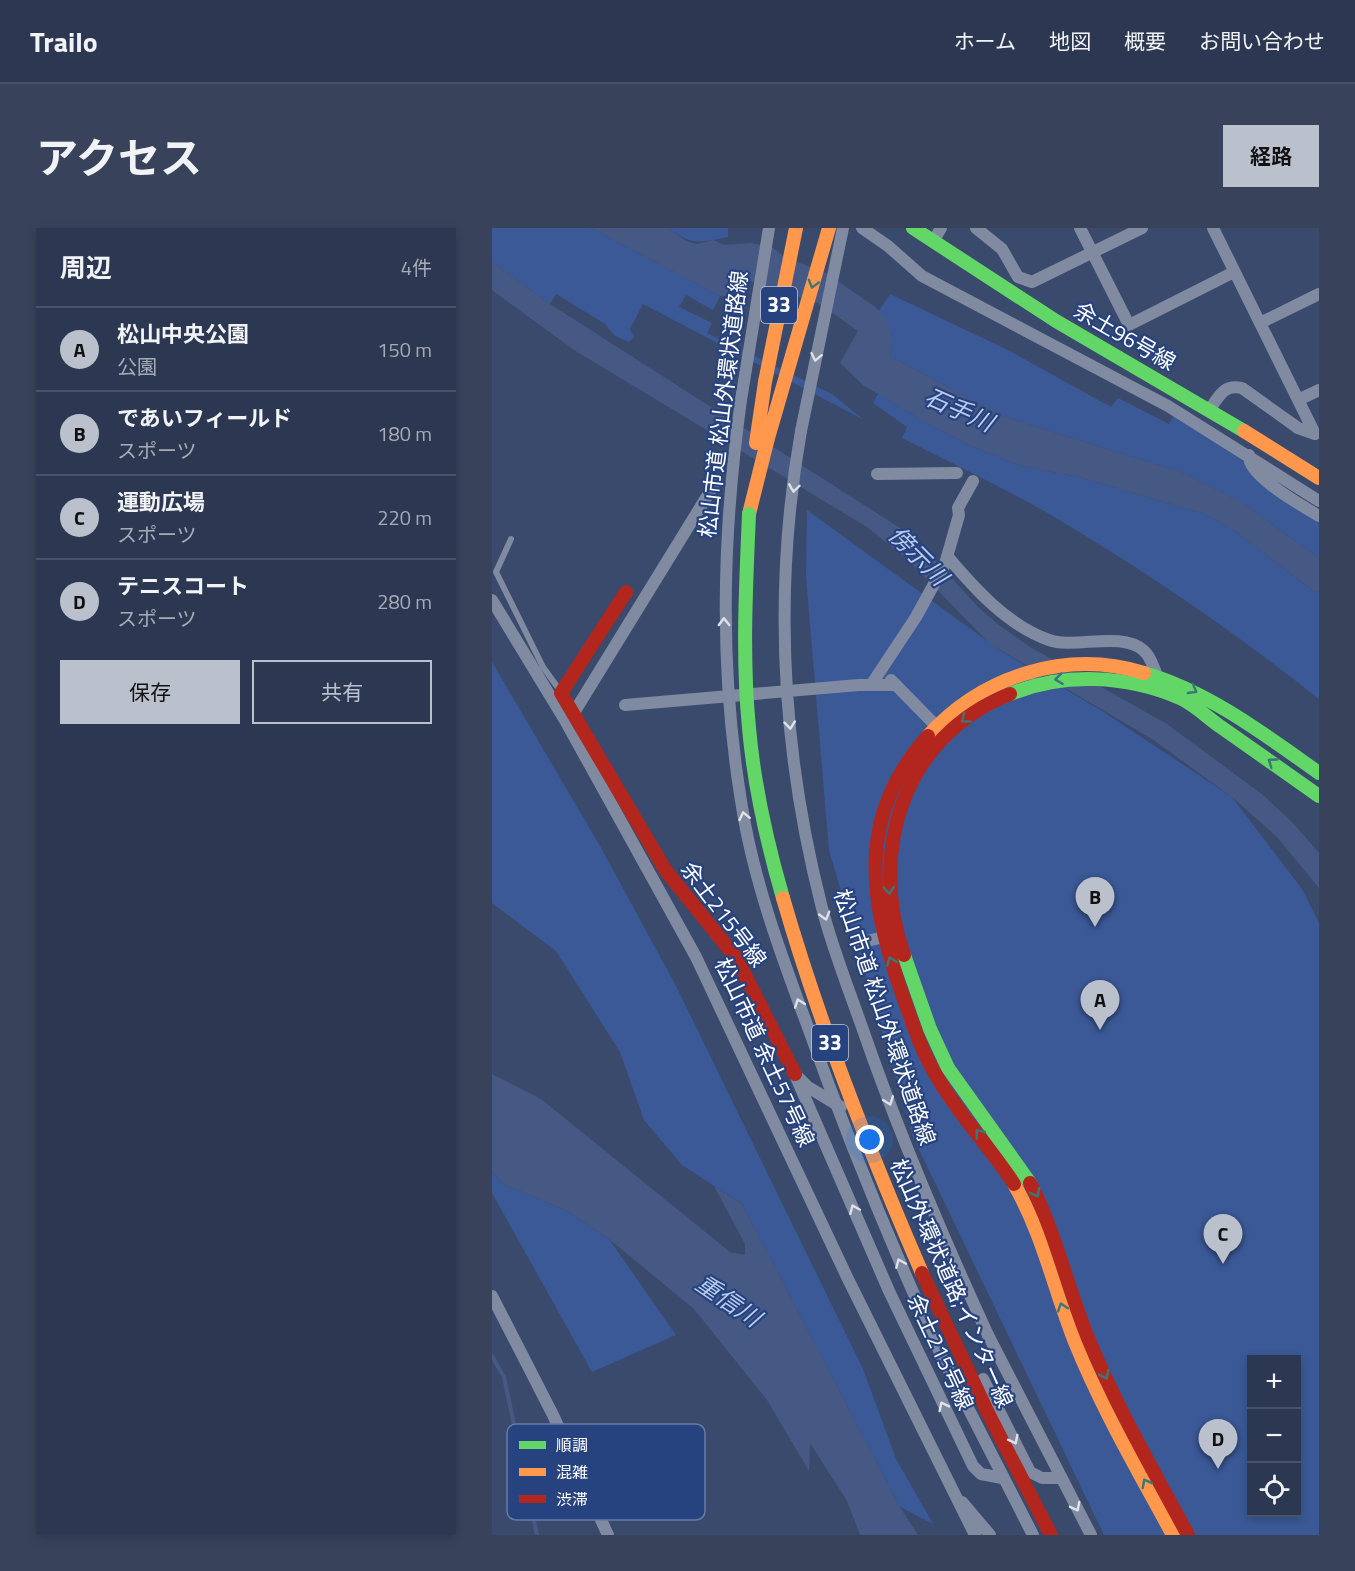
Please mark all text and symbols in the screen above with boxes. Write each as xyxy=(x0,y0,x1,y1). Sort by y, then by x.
text: Trailo xyxy=(30,20,98,63)
text: ホーム xyxy=(954,25,1016,57)
text: 地図 xyxy=(1049,25,1091,57)
text: 概要 xyxy=(1124,25,1166,57)
text: お問い合わせ xyxy=(1199,25,1325,57)
text: アクセス xyxy=(36,125,202,189)
button: 経路 xyxy=(1223,125,1319,187)
text: 周辺 xyxy=(60,248,112,287)
text: 4件 xyxy=(401,252,432,283)
street label: 松山市道 松山外環状道路線 xyxy=(690,269,756,539)
one-way arrow xyxy=(808,278,820,289)
road number: 33 xyxy=(761,287,797,323)
street label: 余土96号線 xyxy=(1068,293,1182,379)
text: 松山中央公園 xyxy=(117,317,249,351)
text: A xyxy=(73,334,86,365)
text: 150 m xyxy=(377,334,432,365)
text: 公園 xyxy=(117,351,157,382)
one-way arrow xyxy=(810,352,823,362)
water label: 石手川 xyxy=(919,378,1002,441)
text: であいフィールド xyxy=(117,401,292,435)
text: B xyxy=(73,418,86,449)
text: 180 m xyxy=(377,418,432,449)
text: スポーツ xyxy=(117,435,197,466)
one-way arrow xyxy=(788,484,800,493)
text: 運動広場 xyxy=(117,485,205,519)
text: C xyxy=(74,502,85,533)
text: 220 m xyxy=(377,502,432,533)
water label: 傍示川 xyxy=(881,517,959,596)
text: スポーツ xyxy=(117,519,197,550)
text: テニスコート xyxy=(117,569,249,603)
text: D xyxy=(73,586,86,617)
text: 280 m xyxy=(377,586,432,617)
text: スポーツ xyxy=(117,603,197,634)
one-way arrow xyxy=(718,618,730,627)
button: 保存 xyxy=(60,660,240,724)
button: 共有 xyxy=(252,660,432,724)
one-way arrow xyxy=(1054,673,1063,685)
one-way arrow xyxy=(1187,683,1197,695)
one-way arrow xyxy=(961,712,972,723)
one-way arrow xyxy=(783,720,795,729)
one-way arrow xyxy=(1267,758,1278,769)
one-way arrow xyxy=(738,811,751,821)
street label: 余土215号線 xyxy=(673,854,775,974)
pin: B xyxy=(1076,878,1114,927)
street label: 松山市道 松山外環状道路線 xyxy=(825,884,945,1150)
one-way arrow xyxy=(882,885,895,894)
one-way arrow xyxy=(818,910,830,921)
street label: 松山市道 余土57号線 xyxy=(706,952,824,1152)
one-way arrow xyxy=(885,956,898,967)
pin: A xyxy=(1080,980,1120,1030)
one-way arrow xyxy=(793,998,806,1009)
road number: 33 xyxy=(812,1025,848,1061)
one-way arrow xyxy=(881,1095,894,1105)
your location xyxy=(855,1125,884,1154)
one-way arrow xyxy=(975,1129,986,1140)
street label: 松山外環状道路;インター線 xyxy=(882,1153,1022,1413)
one-way arrow xyxy=(1029,1187,1040,1197)
one-way arrow xyxy=(849,1204,861,1215)
pin: C xyxy=(1204,1214,1242,1264)
one-way arrow xyxy=(895,1258,907,1269)
water label: 重信川 xyxy=(689,1265,771,1337)
street label: 余土215号線 xyxy=(899,1288,983,1416)
one-way arrow xyxy=(1057,1302,1070,1313)
map controls xyxy=(1247,1355,1301,1517)
button: + xyxy=(1247,1355,1301,1409)
one-way arrow xyxy=(1098,1368,1110,1379)
one-way arrow xyxy=(939,1401,950,1412)
button: − xyxy=(1247,1409,1301,1463)
pin: D xyxy=(1198,1420,1238,1469)
legend xyxy=(507,1424,705,1520)
text: 順調 xyxy=(556,1433,588,1457)
one-way arrow xyxy=(1006,1434,1018,1445)
text: 混雑 xyxy=(556,1460,588,1484)
button: locate xyxy=(1247,1463,1301,1517)
one-way arrow xyxy=(1142,1479,1153,1490)
text: 渋滞 xyxy=(556,1487,588,1511)
one-way arrow xyxy=(1069,1500,1080,1511)

